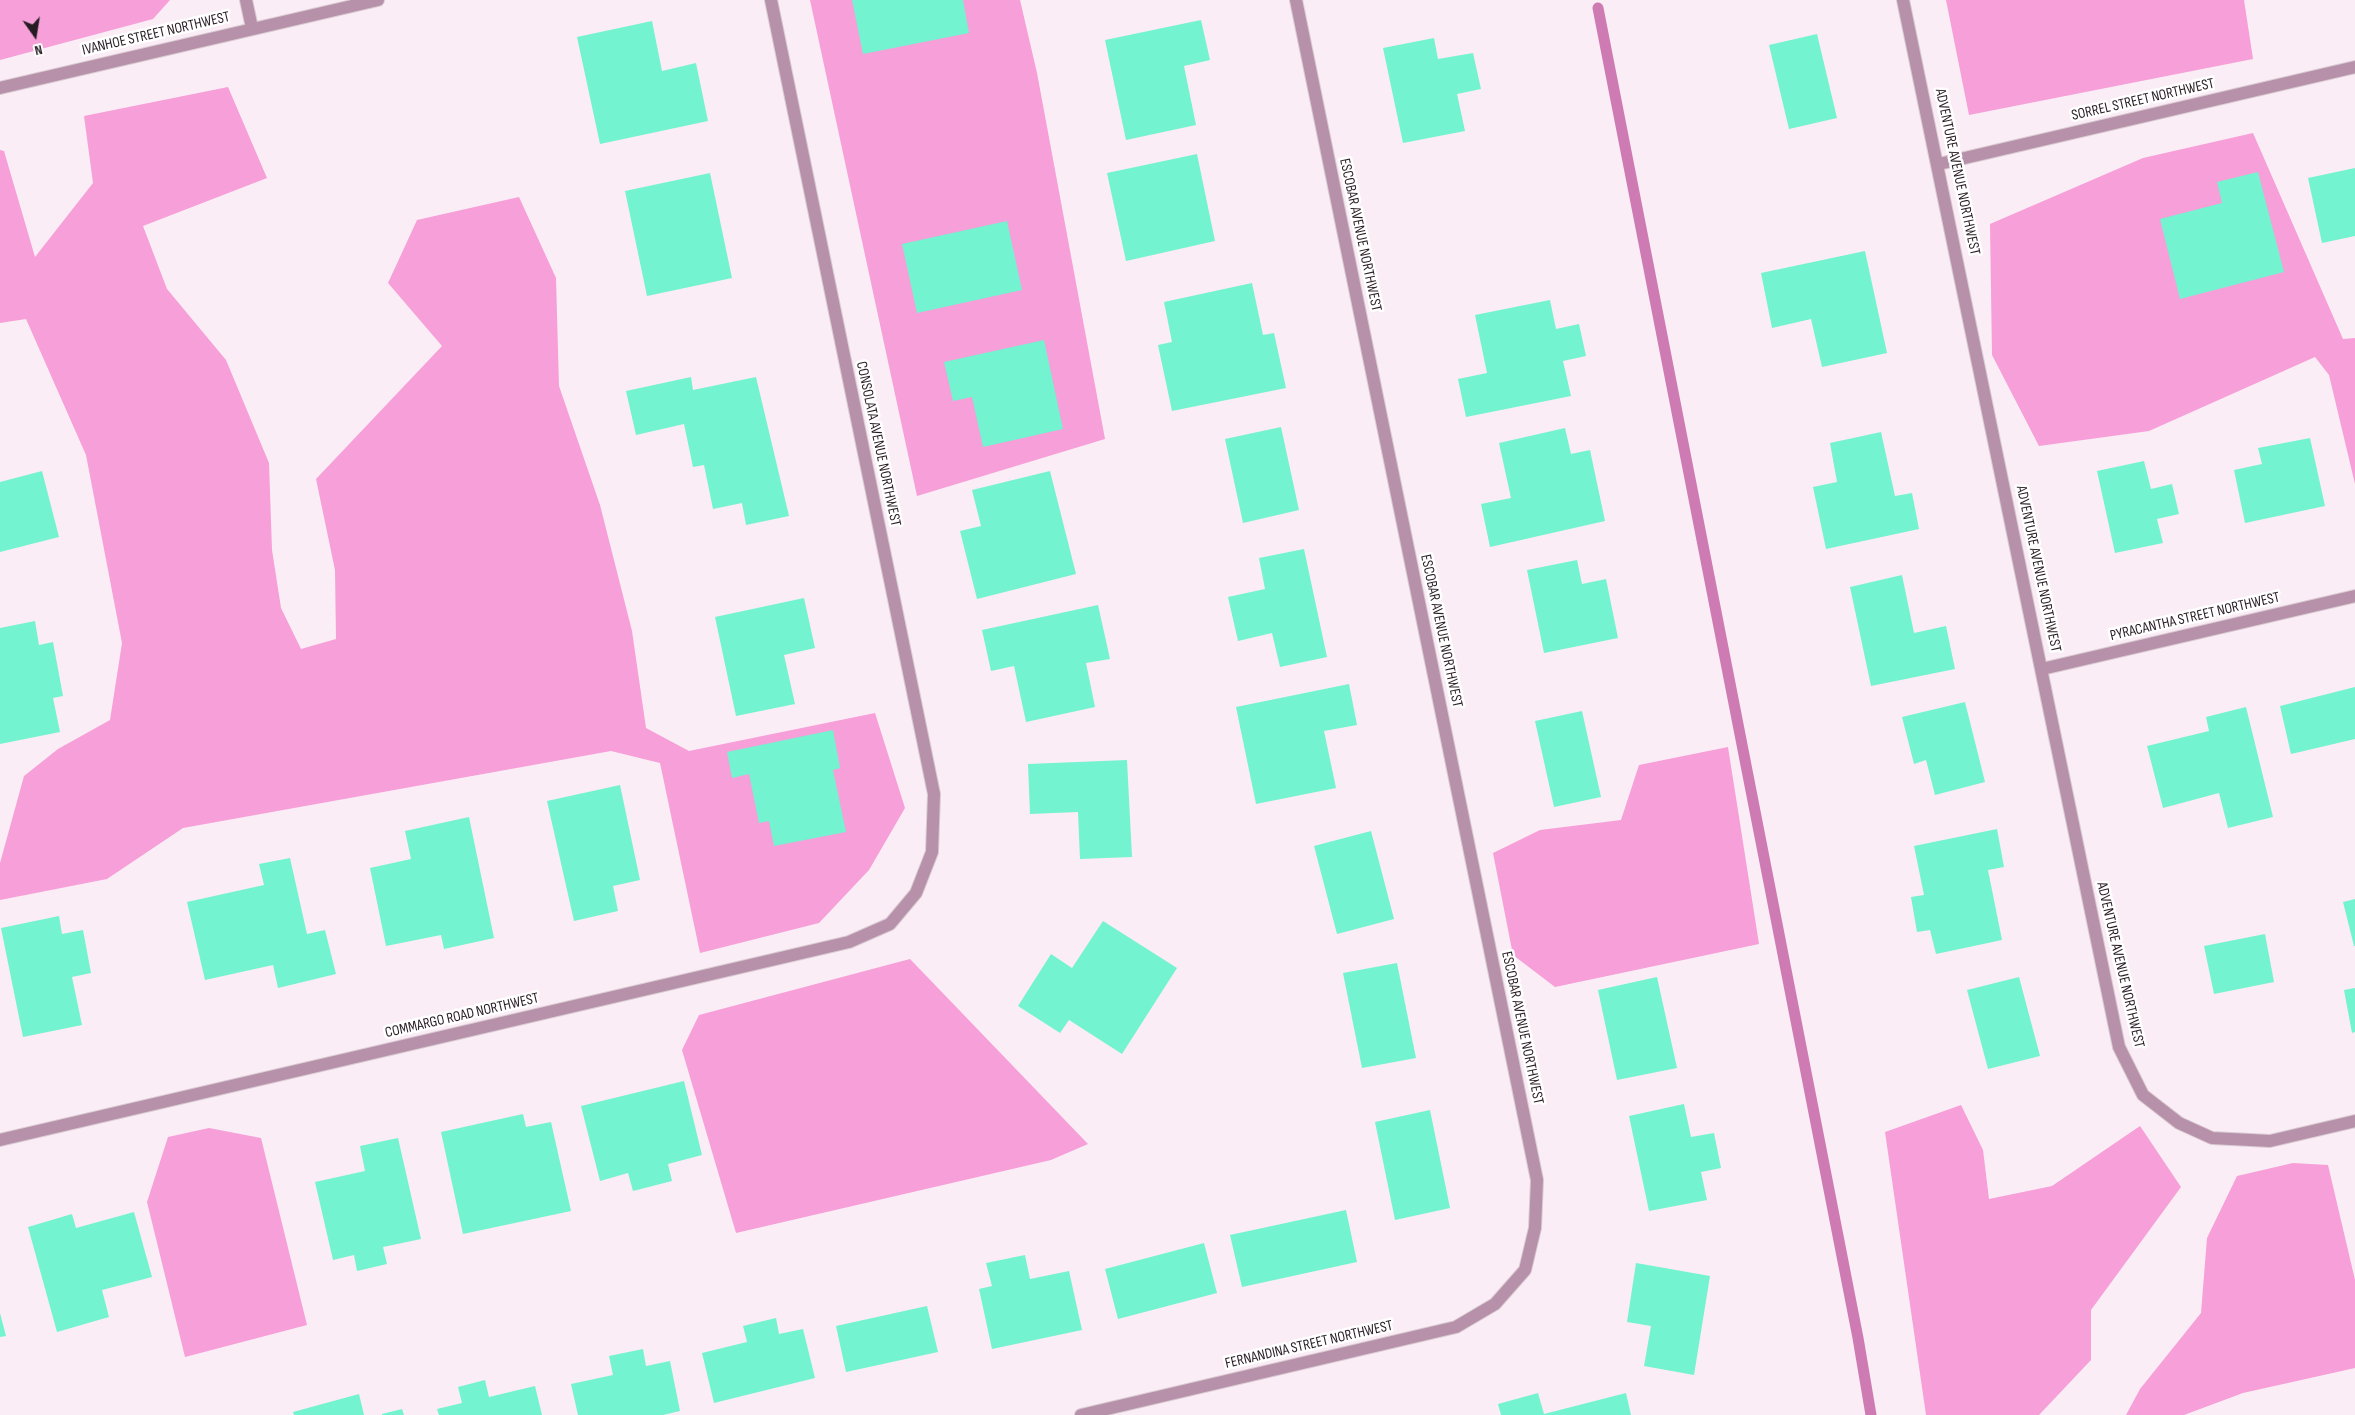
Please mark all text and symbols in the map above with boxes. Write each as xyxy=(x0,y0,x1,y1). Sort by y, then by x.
street label: IVANHOE STREET NORTHWEST xyxy=(80,8,232,60)
north arrow xyxy=(10,10,60,60)
text: N xyxy=(33,41,44,59)
street label: SORREL STREET NORTHWEST xyxy=(2070,75,2216,125)
street label: ADVENTURE AVENUE NORTHWEST xyxy=(1931,87,1983,257)
street label: ESCOBAR AVENUE NORTHWEST xyxy=(1335,157,1385,313)
street label: CONSOLATA AVENUE NORTHWEST xyxy=(852,360,904,528)
street label: ADVENTURE AVENUE NORTHWEST xyxy=(2012,484,2064,654)
street label: ESCOBAR AVENUE NORTHWEST xyxy=(1416,553,1466,709)
street label: PYRACANTHA STREET NORTHWEST xyxy=(2108,589,2282,645)
street label: ADVENTURE AVENUE NORTHWEST xyxy=(2092,880,2148,1050)
street label: ESCOBAR AVENUE NORTHWEST xyxy=(1497,950,1547,1106)
street label: COMMARGO ROAD NORTHWEST xyxy=(383,990,541,1042)
street label: FERNANDINA STREET NORTHWEST xyxy=(1223,1317,1395,1373)

